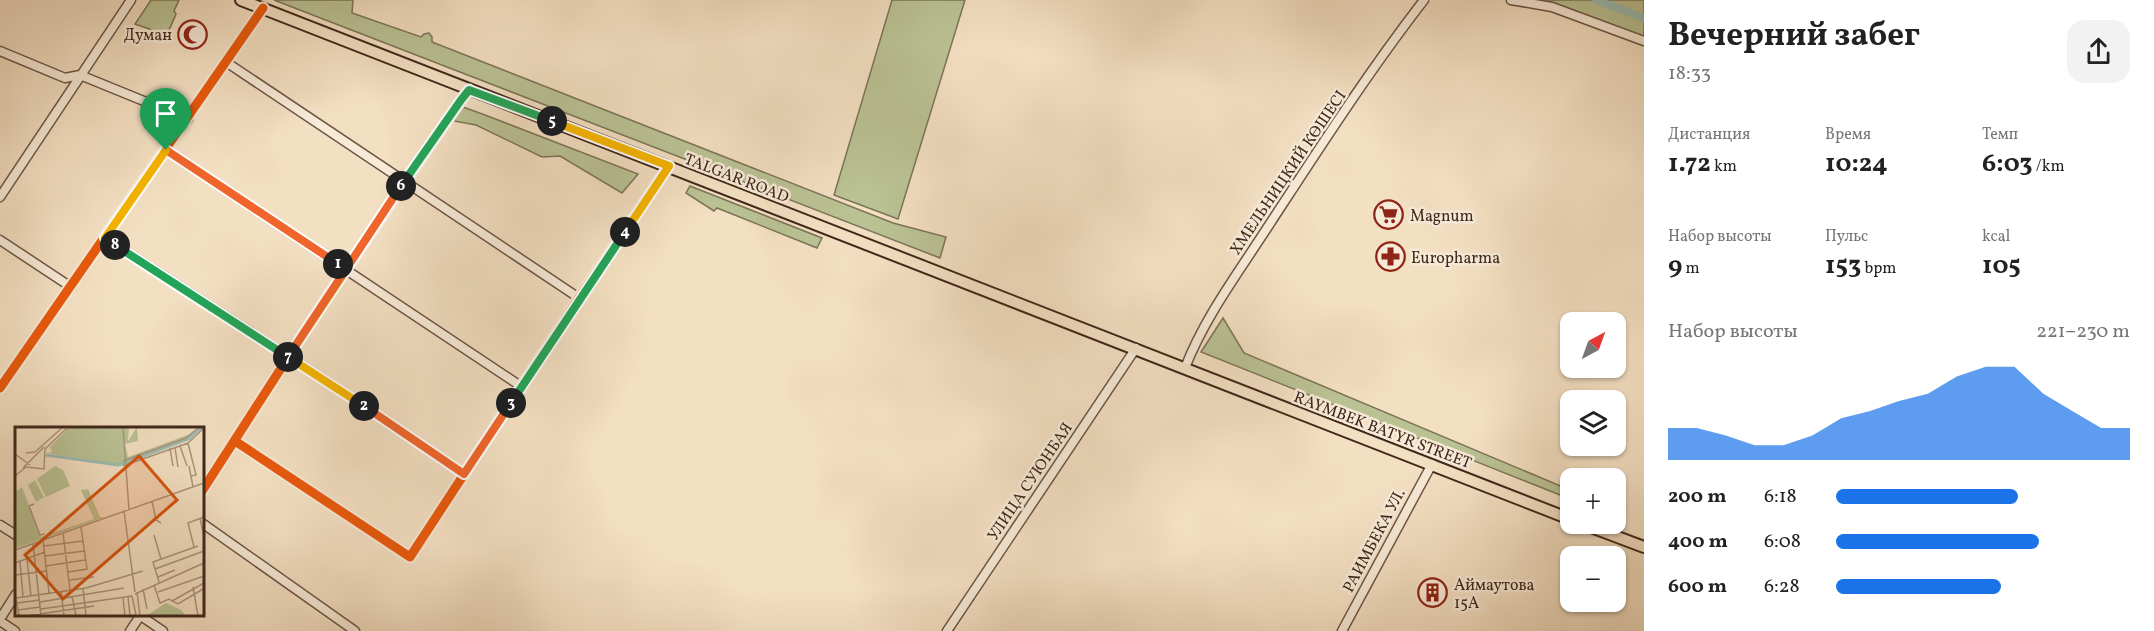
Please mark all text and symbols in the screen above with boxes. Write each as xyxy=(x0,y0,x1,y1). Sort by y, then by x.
text: Вечерний забег xyxy=(1668,14,1920,60)
mosque icon: Думан xyxy=(177,18,209,50)
button: share xyxy=(2067,20,2130,83)
place label: Думан xyxy=(124,25,172,47)
text: 18:33 xyxy=(1668,60,1711,88)
street label: ХМЕЛЬНИЦКИЙ КӨШЕСІ xyxy=(1225,86,1352,260)
pin xyxy=(140,88,191,150)
icon: arrive xyxy=(149,97,182,130)
pin: 5 xyxy=(537,106,567,136)
text: 5 xyxy=(548,110,556,132)
text: Дистанция xyxy=(1668,124,1750,146)
text: Время xyxy=(1825,124,1871,146)
text: Темп xyxy=(1982,124,2018,146)
text: 1.72 xyxy=(1668,146,1711,182)
text: 10:24 xyxy=(1825,146,1888,182)
text: 6:03 xyxy=(1982,146,2033,182)
street label: TALGAR ROAD xyxy=(681,149,792,209)
text: km xyxy=(1711,156,1737,178)
text: /km xyxy=(2033,156,2065,178)
pin: 6 xyxy=(386,171,416,201)
text: 6 xyxy=(397,175,405,197)
supermarket icon: Magnum xyxy=(1373,199,1405,231)
place label: Magnum xyxy=(1410,206,1474,228)
pin: 4 xyxy=(610,217,640,247)
text: 4 xyxy=(620,221,630,243)
text: Набор высоты xyxy=(1668,226,1772,248)
text: Пульс xyxy=(1825,226,1868,248)
text: kcal xyxy=(1982,226,2010,248)
pin: 8 xyxy=(100,230,130,260)
text: 8 xyxy=(111,234,119,256)
pharmacy icon: Europharma xyxy=(1374,241,1406,273)
place label: Europharma xyxy=(1411,248,1500,270)
text: 9 xyxy=(1668,248,1682,284)
text: 153 xyxy=(1825,248,1861,284)
text: 105 xyxy=(1982,248,2021,284)
pin: 1 xyxy=(323,249,353,279)
text: 1 xyxy=(335,253,341,275)
text: m xyxy=(1682,258,1700,280)
text: bpm xyxy=(1861,258,1897,280)
north arrow xyxy=(1560,312,1626,378)
map controls xyxy=(1560,312,1626,612)
text: Набор высоты xyxy=(1668,318,1798,346)
text: 221–230 m xyxy=(2036,318,2130,346)
pin: 7 xyxy=(273,342,303,372)
text: 7 xyxy=(284,346,292,368)
street label: RAYMBEK BATYR STREET xyxy=(1290,387,1474,475)
pin: 3 xyxy=(496,388,526,418)
button: layers xyxy=(1560,390,1626,456)
pin: 2 xyxy=(349,391,379,421)
text: 3 xyxy=(507,392,515,414)
text: 2 xyxy=(360,395,368,417)
street label: УЛИЦА СУЮНБАЯ xyxy=(983,419,1079,546)
inset map xyxy=(15,427,204,616)
button: + xyxy=(1560,468,1626,534)
text: 200 m xyxy=(1668,483,1726,511)
text: 6:18 xyxy=(1764,483,1797,511)
street label: РАИМБЕКА УЛ. xyxy=(1338,485,1411,597)
text: 400 m xyxy=(1668,528,1728,556)
text: 6:08 xyxy=(1764,528,1801,556)
button: − xyxy=(1560,546,1626,612)
text: 600 m xyxy=(1668,573,1727,601)
text: 6:28 xyxy=(1764,573,1800,601)
place label: Аймаутова 15А xyxy=(1454,575,1535,615)
building icon: Аймаутова 15А xyxy=(1417,577,1449,609)

